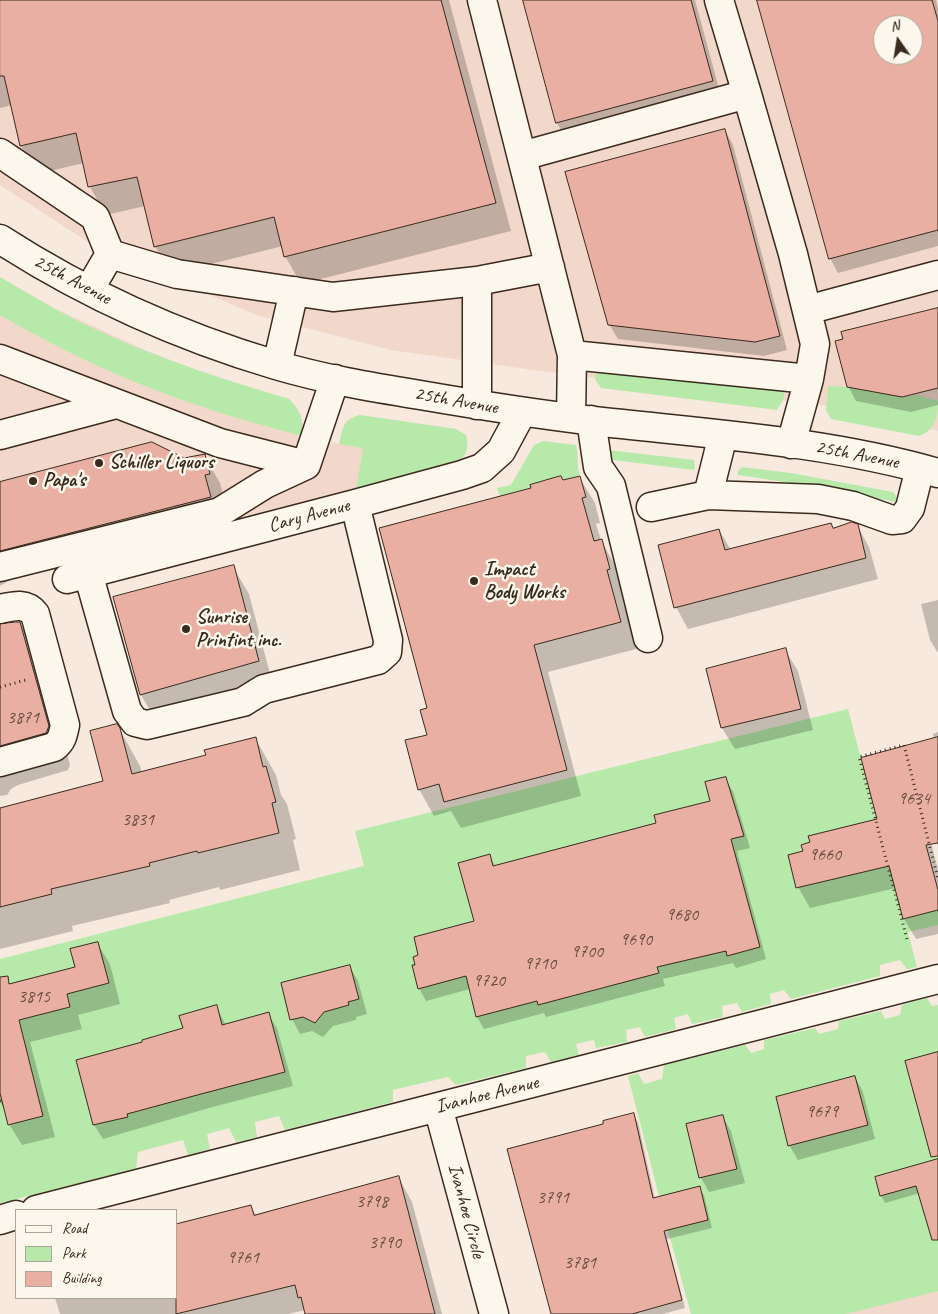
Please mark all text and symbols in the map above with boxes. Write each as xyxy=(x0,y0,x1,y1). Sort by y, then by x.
north arrow xyxy=(873,15,923,65)
text: N xyxy=(889,17,901,35)
street label: 25th Avenue xyxy=(29,250,115,310)
street label: 25th Avenue xyxy=(412,382,500,420)
street label: 25th Avenue xyxy=(813,435,901,475)
place label: Schiller Liquors xyxy=(109,451,214,475)
marker: Schiller Liquors xyxy=(93,457,105,469)
place label: Papa's xyxy=(43,469,86,493)
marker: Papa's xyxy=(27,475,39,487)
street label: Cary Avenue xyxy=(266,494,352,538)
place label: Impact Body Works xyxy=(484,558,565,605)
marker: Impact Body Works xyxy=(468,575,480,587)
place label: Sunrise Printint inc. xyxy=(196,606,281,653)
marker: Sunrise Printint inc. xyxy=(180,623,192,635)
house number: 3871 xyxy=(7,707,39,729)
house number: 9634 xyxy=(898,788,930,810)
house number: 3831 xyxy=(122,809,154,831)
house number: 9660 xyxy=(809,844,841,866)
house number: 9680 xyxy=(666,904,698,926)
house number: 9690 xyxy=(620,929,652,951)
house number: 9700 xyxy=(571,941,603,963)
house number: 9710 xyxy=(524,953,556,975)
house number: 9720 xyxy=(473,970,505,992)
house number: 3815 xyxy=(18,986,50,1008)
street label: Ivanhoe Avenue xyxy=(433,1071,541,1119)
house number: 9679 xyxy=(806,1101,838,1123)
street label: Ivanhoe Circle xyxy=(442,1161,490,1261)
house number: 3791 xyxy=(537,1187,569,1209)
house number: 3798 xyxy=(356,1191,388,1213)
legend xyxy=(15,1209,178,1299)
text: Road xyxy=(62,1219,87,1238)
house number: 3790 xyxy=(369,1232,401,1254)
text: Park xyxy=(62,1244,86,1263)
house number: 9761 xyxy=(227,1247,259,1269)
house number: 3781 xyxy=(564,1252,596,1274)
text: Building xyxy=(62,1269,101,1288)

